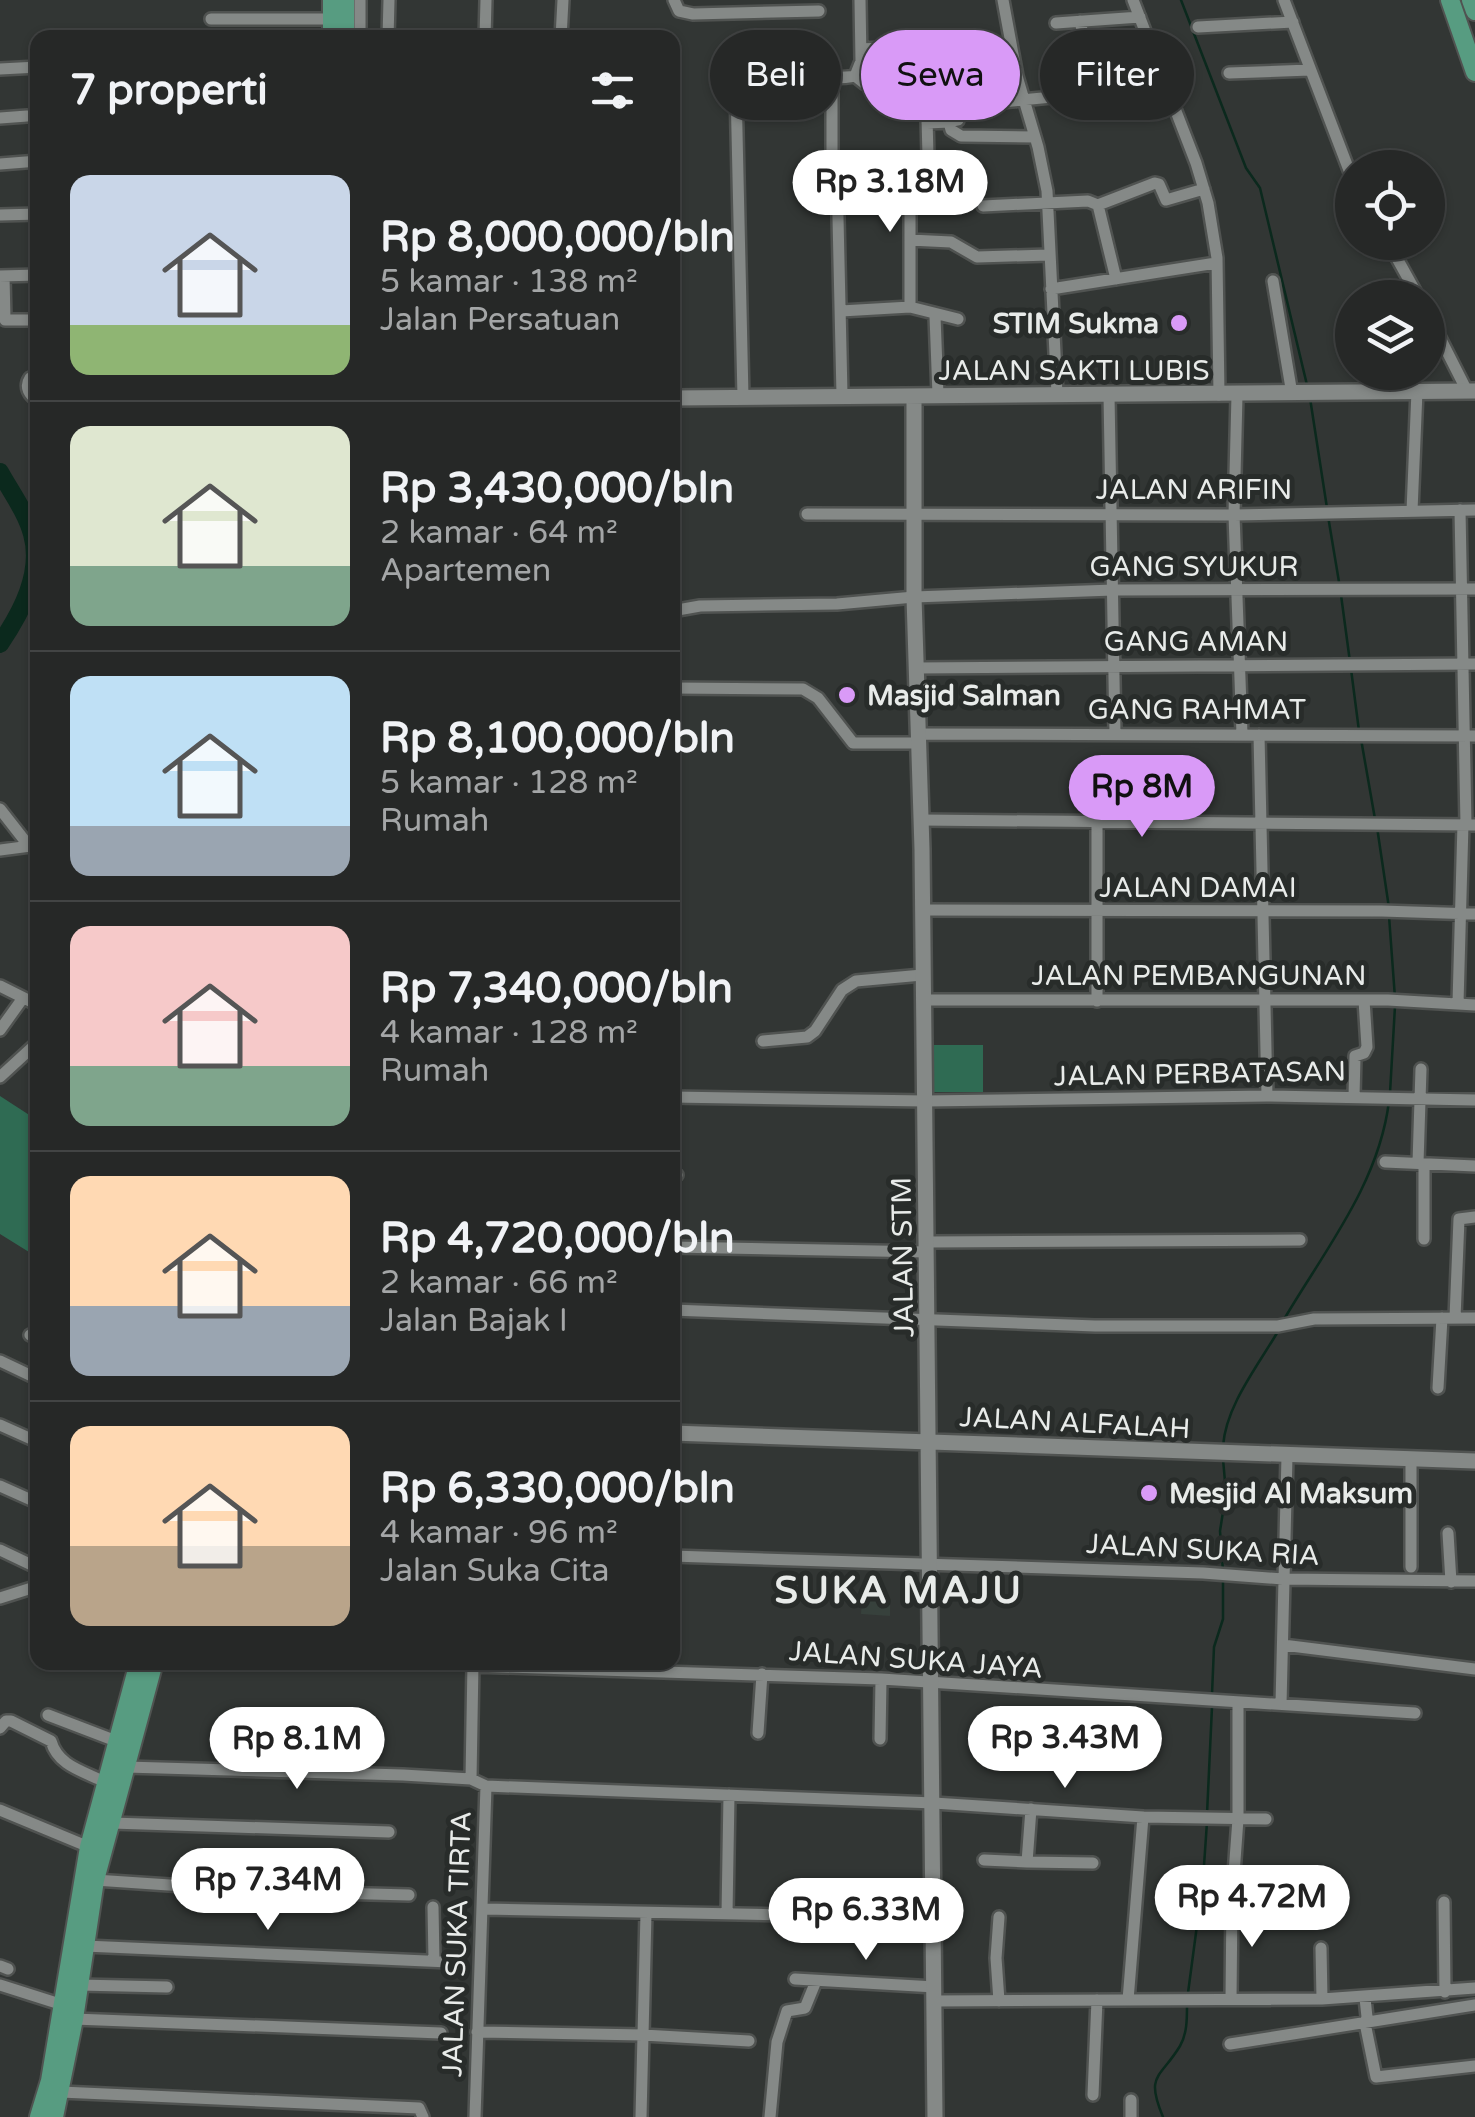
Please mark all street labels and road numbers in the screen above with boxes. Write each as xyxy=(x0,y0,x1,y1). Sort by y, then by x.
street label: JALAN SAKTI LUBIS xyxy=(939,354,1209,388)
street label: JALAN ARIFIN xyxy=(1096,473,1292,507)
street label: GANG SYUKUR xyxy=(1089,550,1299,584)
street label: GANG AMAN xyxy=(1104,625,1288,659)
street label: GANG RAHMAT xyxy=(1088,693,1306,727)
street label: JALAN DAMAI xyxy=(1099,871,1297,905)
street label: JALAN PEMBANGUNAN xyxy=(1032,959,1366,993)
street label: JALAN PERBATASAN xyxy=(1054,1054,1346,1094)
street label: JALAN STM xyxy=(885,1176,921,1338)
street label: JALAN ALFALAH xyxy=(959,1400,1191,1446)
street label: JALAN SUKA RIA xyxy=(1085,1527,1321,1573)
street label: JALAN SUKA JAYA xyxy=(788,1634,1044,1686)
street label: JALAN SUKA TIRTA xyxy=(435,1810,479,2078)

